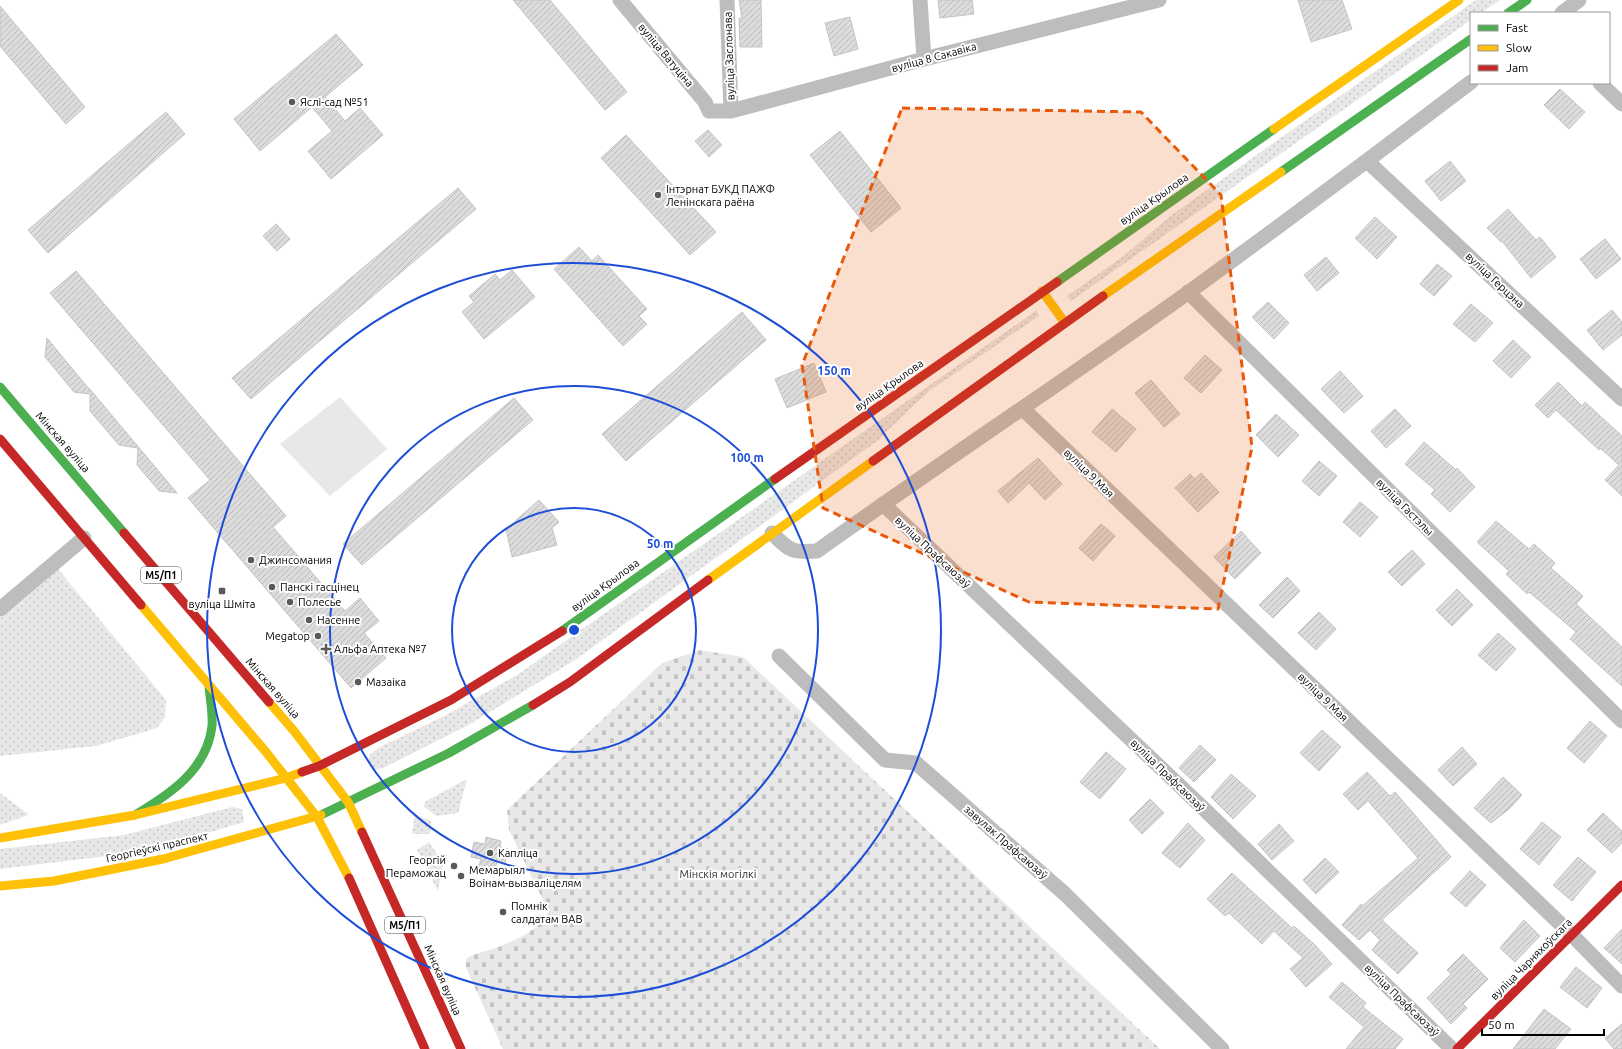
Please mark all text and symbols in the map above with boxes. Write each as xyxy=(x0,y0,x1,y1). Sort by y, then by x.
street label: вуліца Заслонава xyxy=(721,11,737,101)
legend xyxy=(1470,12,1610,84)
street label: вуліца Ватуціна xyxy=(636,21,696,89)
text: Fast xyxy=(1506,21,1528,34)
street label: вуліца 8 Сакавіка xyxy=(890,40,978,74)
text: Slow xyxy=(1506,41,1532,54)
text: Jam xyxy=(1506,61,1528,74)
place label: Яслі-сад №51 xyxy=(300,96,369,108)
marker: Яслі-сад №51 xyxy=(287,97,297,107)
street label: вуліца Крылова xyxy=(1117,171,1191,227)
place label: Інтэрнат БУКД ПАЖФ Ленінскага раёна xyxy=(666,183,775,208)
marker: Інтэрнат БУКД ПАЖФ Ленінскага раёна xyxy=(653,190,663,200)
street label: вуліца Герцэна xyxy=(1463,250,1527,310)
street label: вуліца Крылова xyxy=(852,357,926,413)
text: 150 m xyxy=(817,364,851,377)
street label: Мінская вуліца xyxy=(34,409,92,475)
street label: вуліца 9 Мая xyxy=(1062,446,1116,500)
text: 100 m xyxy=(730,451,764,464)
street label: вуліца Гастэлы xyxy=(1374,476,1436,538)
street label: вуліца Прафсаюзаў xyxy=(893,514,974,590)
text: 50 m xyxy=(647,537,673,550)
place label: Джинсомания xyxy=(259,554,332,566)
marker: Джинсомания xyxy=(246,555,256,565)
street label: вуліца Крылова xyxy=(569,556,641,614)
road number: М5/П1 xyxy=(141,567,181,583)
place label: Панскі гасцінец xyxy=(280,581,359,593)
marker: Панскі гасцінец xyxy=(267,582,277,592)
marker: вуліца Шміта xyxy=(217,586,227,596)
place label: Полесье xyxy=(298,596,341,608)
marker: Полесье xyxy=(285,597,295,607)
place label: вуліца Шміта xyxy=(189,598,255,610)
place label: Насенне xyxy=(317,614,360,626)
marker: Насенне xyxy=(304,615,314,625)
centre of rings xyxy=(567,623,581,637)
place label: Megatop xyxy=(265,630,310,642)
marker: Megatop xyxy=(313,631,323,641)
place label: Альфа Аптека №7 xyxy=(334,643,427,655)
marker: Альфа Аптека №7 xyxy=(321,644,331,654)
street label: Мінская вуліца xyxy=(244,655,302,721)
street label: вуліца 9 Мая xyxy=(1296,670,1350,724)
place label: Мазаіка xyxy=(366,676,406,688)
marker: Мазаіка xyxy=(353,677,363,687)
street label: вуліца Прафсаюзаў xyxy=(1128,736,1208,814)
street label: завулак Прафсаюзаў xyxy=(962,803,1050,882)
street label: Георгіеўскі праспект xyxy=(105,829,209,865)
place label: Капліца xyxy=(498,847,538,859)
marker: Капліца xyxy=(485,848,495,858)
place label: Георгій Пераможац xyxy=(386,854,447,879)
marker: Георгій Пераможац xyxy=(449,861,459,871)
place label: Мемарыял Воінам-вызваліцелям xyxy=(469,864,582,889)
park label: Мінскія могілкі xyxy=(680,868,756,880)
marker: Мемарыял Воінам-вызваліцелям xyxy=(456,871,466,881)
place label: Помнік салдатам ВАВ xyxy=(511,900,582,925)
marker: Помнік салдатам ВАВ xyxy=(498,907,508,917)
street label: вуліца Чарняхоўскага xyxy=(1488,916,1574,1002)
road number: М5/П1 xyxy=(385,917,425,933)
street label: Мінская вуліца xyxy=(422,943,464,1017)
street label: вуліца Прафсаюзаў xyxy=(1362,961,1442,1039)
scale bar xyxy=(1482,1011,1604,1037)
text: 50 m xyxy=(1488,1018,1515,1031)

